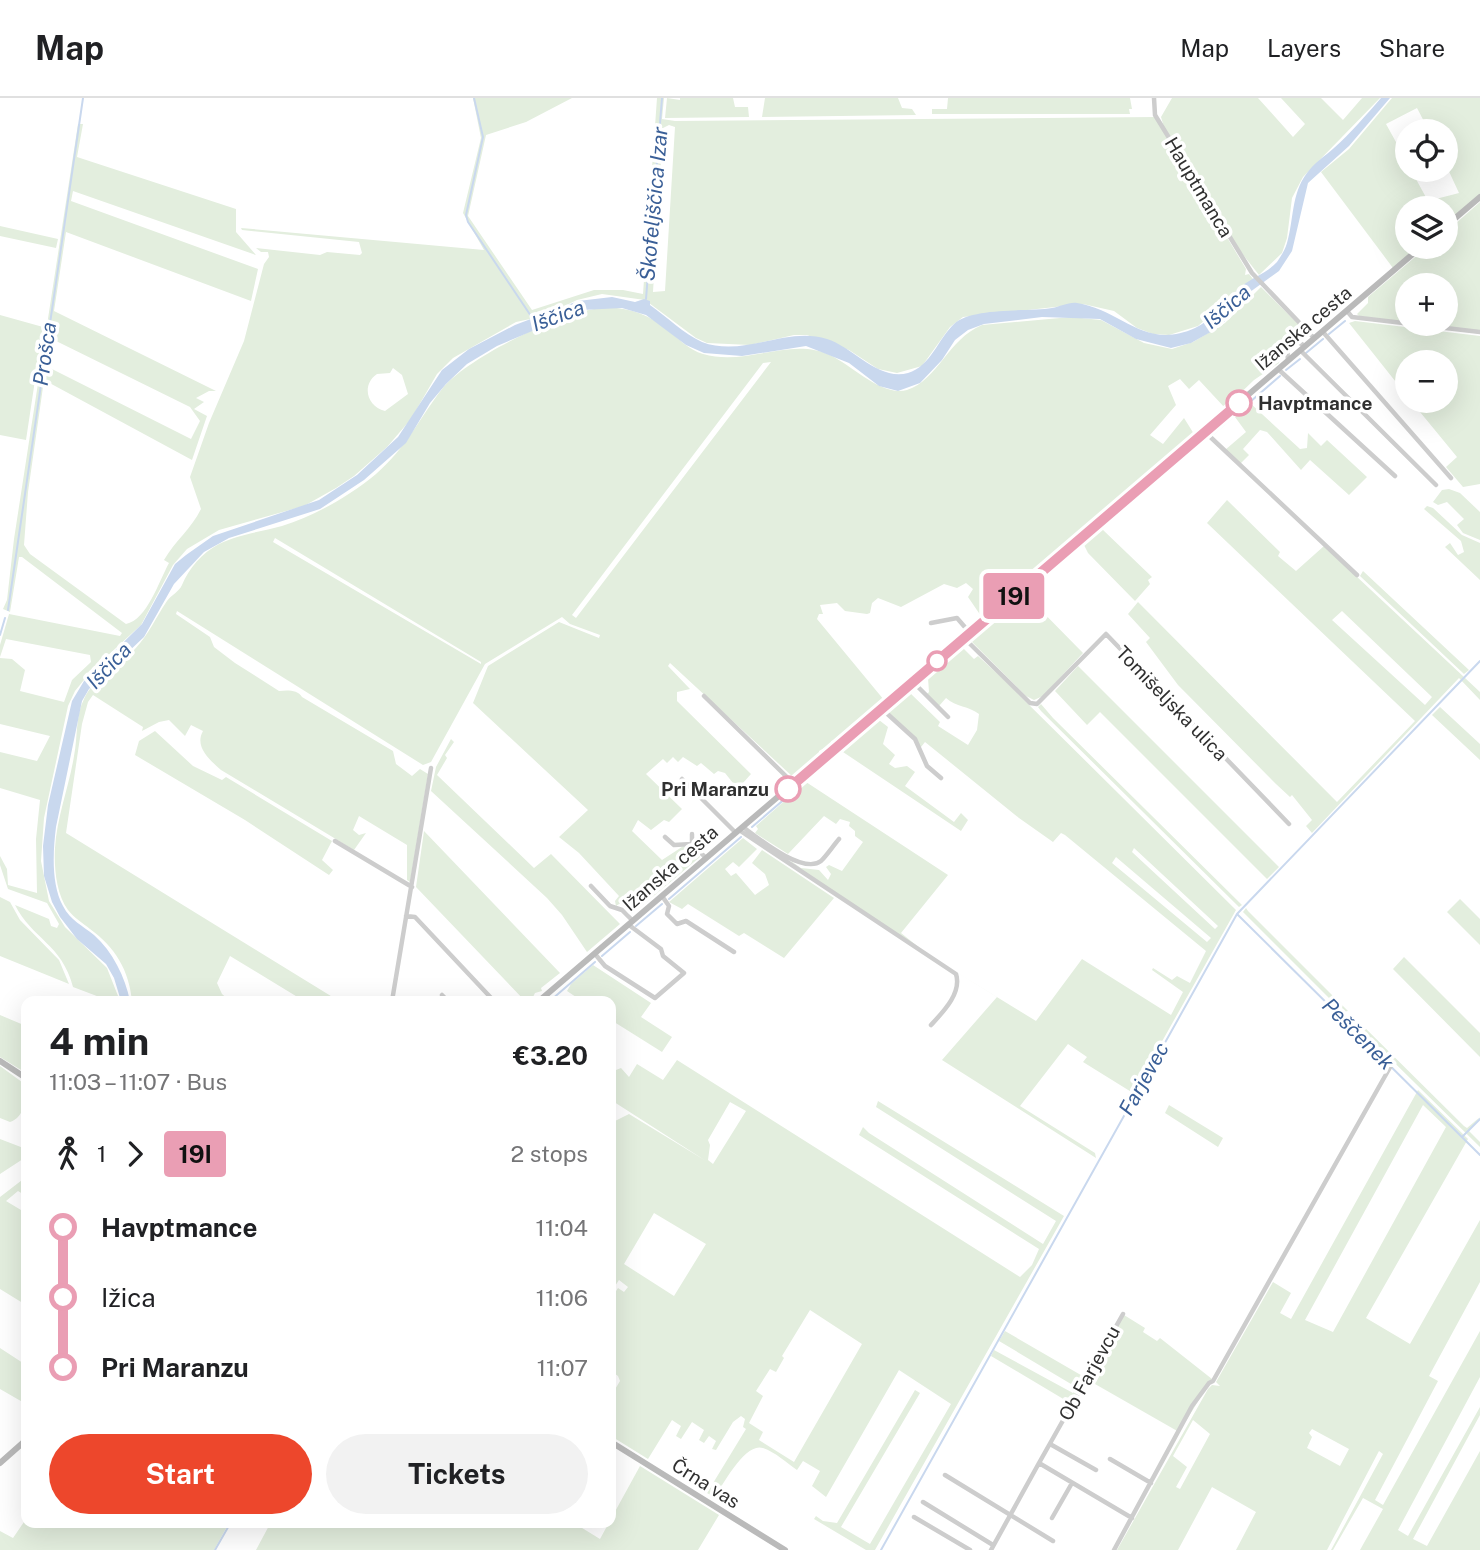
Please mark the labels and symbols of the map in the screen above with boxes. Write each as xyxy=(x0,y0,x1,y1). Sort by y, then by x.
water label: Škofeljščica Izar xyxy=(634,125,673,282)
street label: Hauptmanca xyxy=(1160,133,1238,241)
water label: Iščica xyxy=(1198,279,1255,334)
street label: Ižanska cesta xyxy=(1250,281,1356,375)
water label: Iščica xyxy=(528,294,588,337)
water label: Prošca xyxy=(28,320,61,387)
marker: Havptmance xyxy=(1226,390,1252,416)
place label: Havptmance xyxy=(1258,392,1372,414)
line badge: 19I xyxy=(974,573,1054,619)
water label: Iščica xyxy=(81,637,136,694)
street label: Tomišeljska ulica xyxy=(1112,641,1232,765)
unlabelled marker xyxy=(927,651,947,671)
marker: Pri Maranzu xyxy=(775,776,801,802)
place label: Pri Maranzu xyxy=(661,778,769,800)
street label: Ižanska cesta xyxy=(618,821,722,915)
water label: Peščenek xyxy=(1317,993,1400,1075)
water label: Farjevec xyxy=(1113,1038,1174,1120)
street label: Ob Farjevcu xyxy=(1054,1322,1124,1424)
street label: Črna vas xyxy=(668,1454,744,1512)

